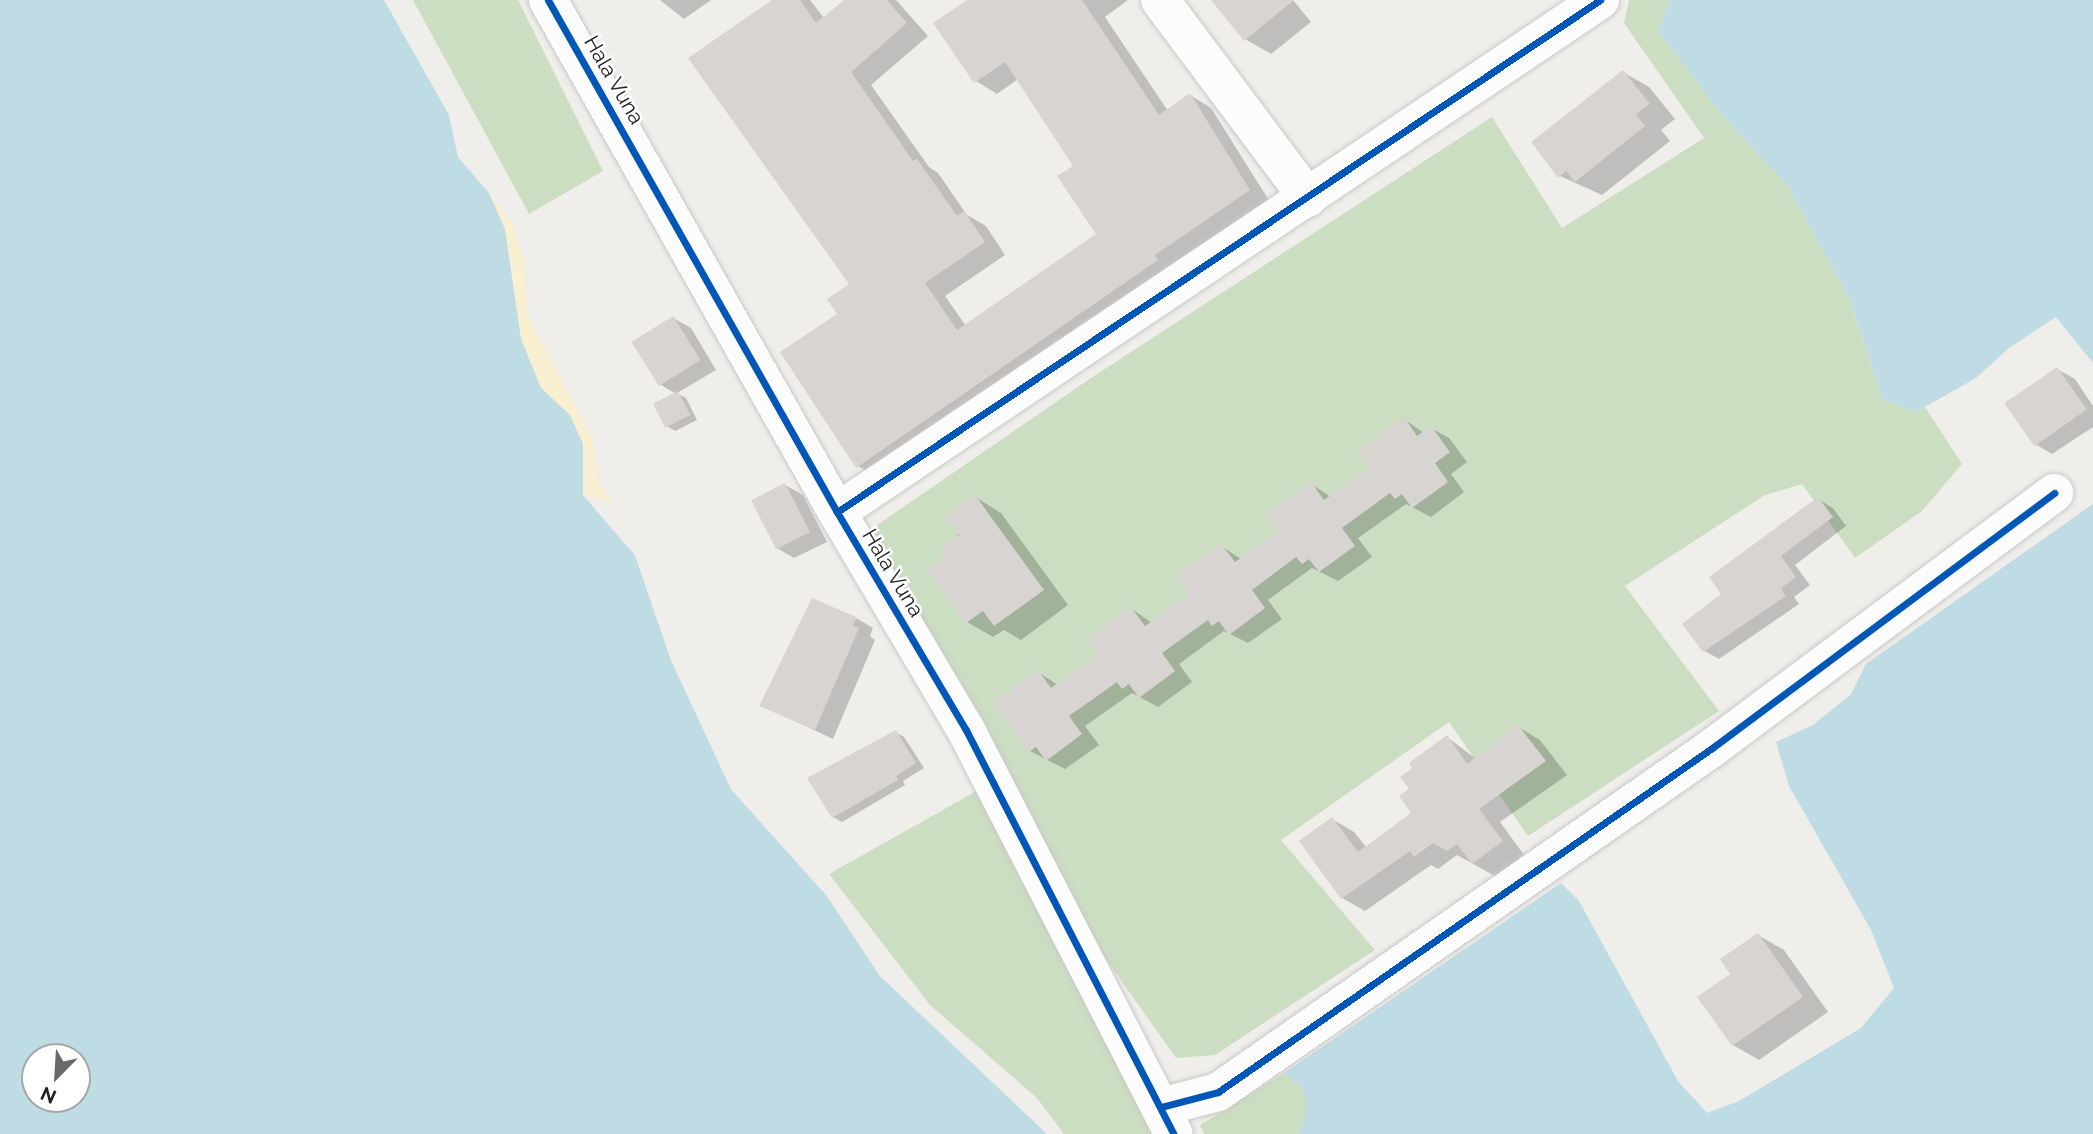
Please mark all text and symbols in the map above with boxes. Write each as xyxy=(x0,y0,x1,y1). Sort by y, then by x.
street label: Hala Vuna xyxy=(578,31,650,129)
street label: Hala Vuna xyxy=(857,524,929,622)
north arrow xyxy=(21,1043,91,1113)
text: N xyxy=(37,1082,59,1108)

